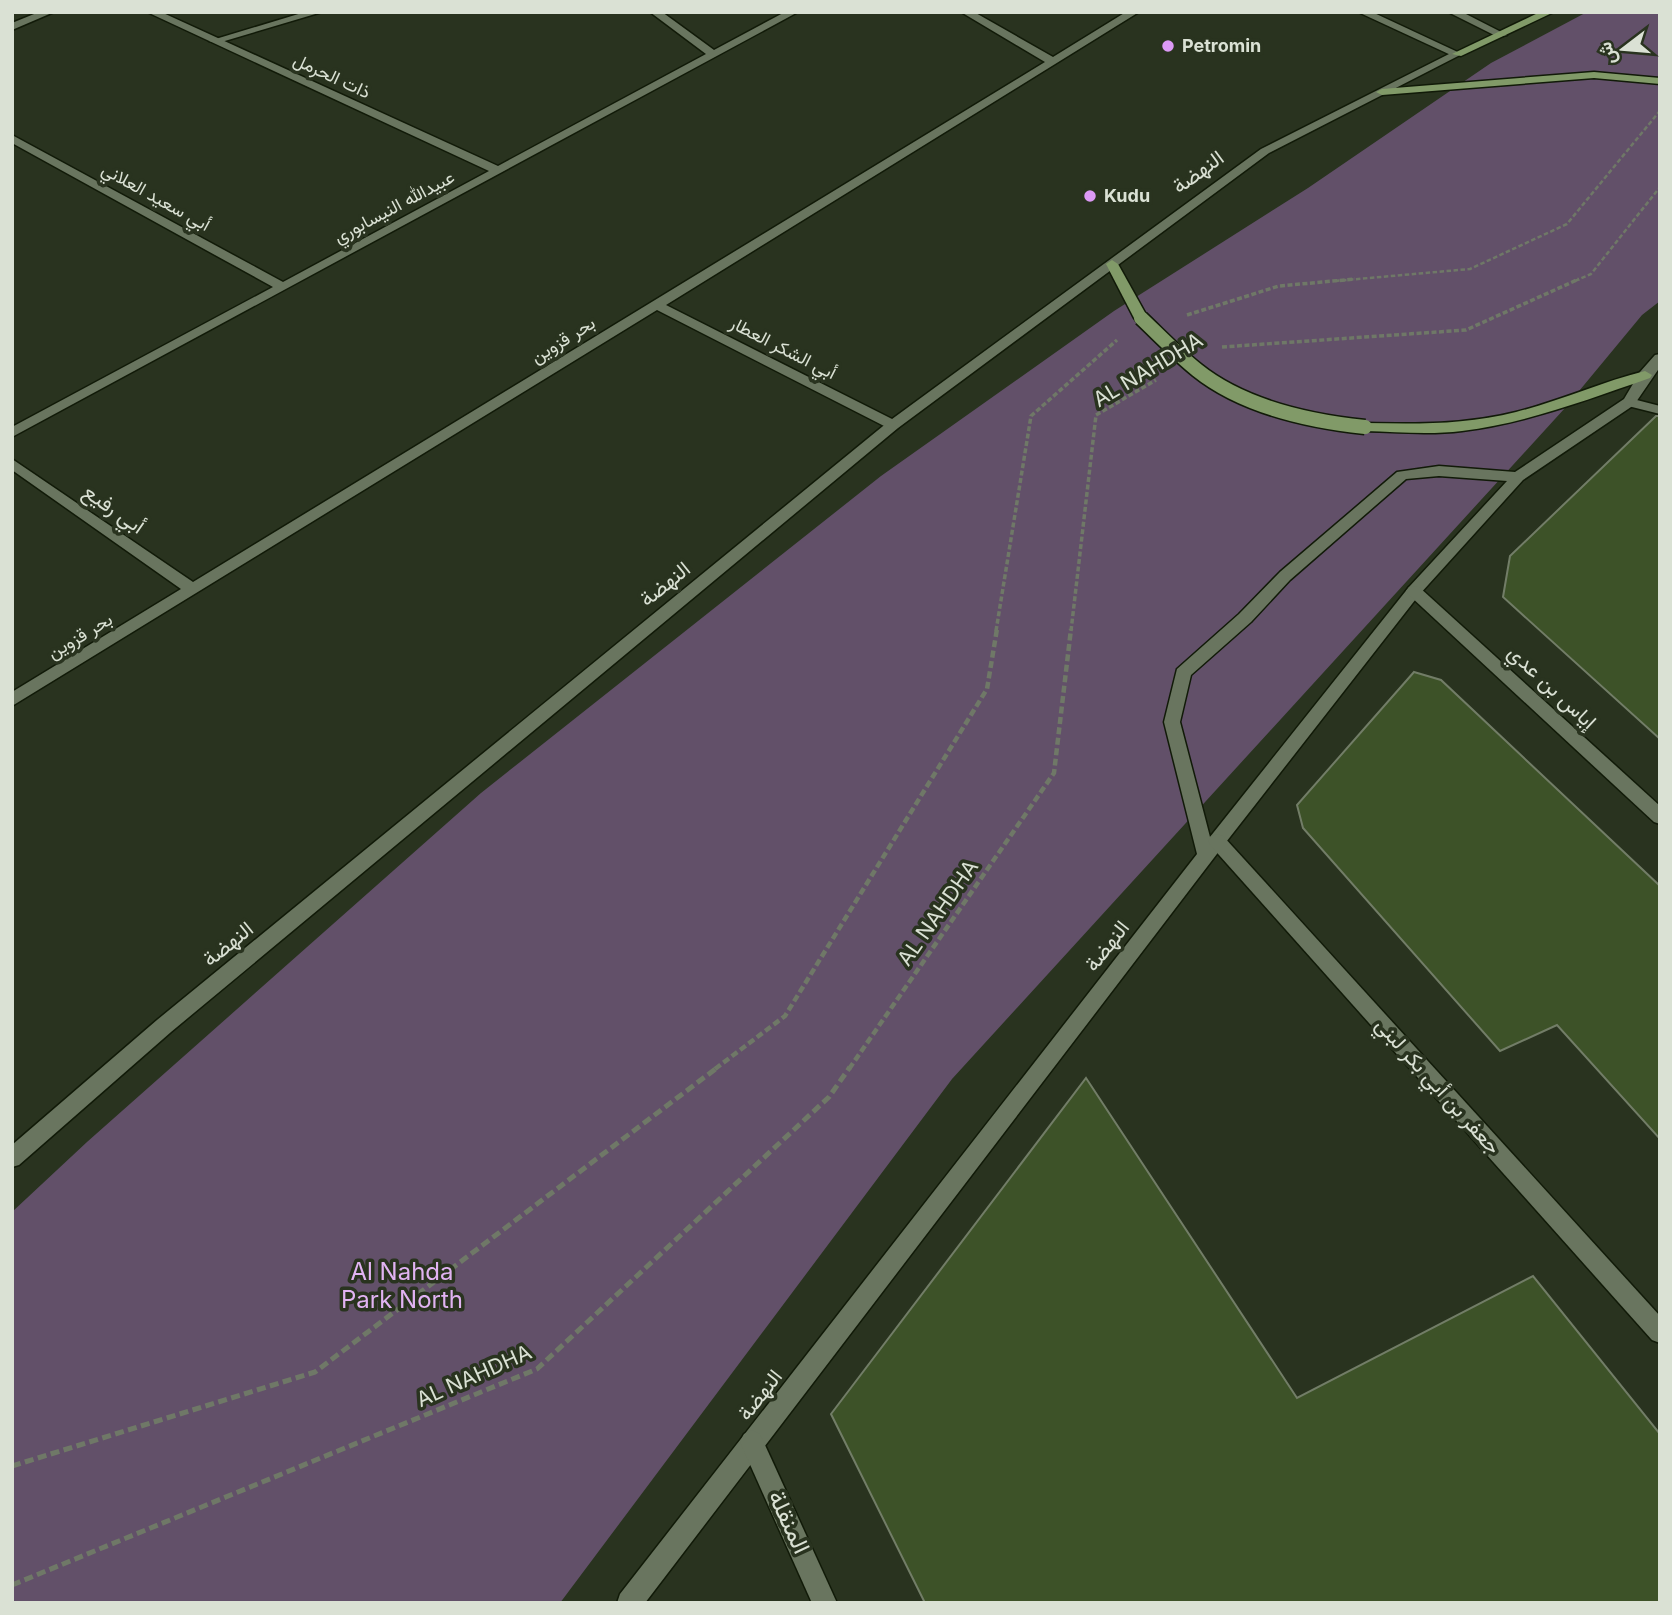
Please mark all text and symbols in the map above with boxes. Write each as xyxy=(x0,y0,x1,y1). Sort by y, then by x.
north arrow xyxy=(1588,14,1658,84)
place label: Petromin xyxy=(1182,35,1261,56)
marker: Petromin xyxy=(1160,38,1176,54)
text: ش xyxy=(1593,39,1621,68)
street label: ذات الحرمل xyxy=(290,49,374,103)
street label: النهضة xyxy=(1167,145,1229,199)
street label: أبي سعيد العلاني xyxy=(96,158,214,239)
street label: عبيدالله النيسابوري xyxy=(330,166,460,252)
place label: Kudu xyxy=(1104,185,1150,206)
marker: Kudu xyxy=(1082,188,1098,204)
street label: أبي الشكر العطار xyxy=(723,311,840,388)
street label: بحر قزوين xyxy=(527,312,599,368)
street label: AL NAHDHA xyxy=(1088,327,1207,412)
street label: أبي رفيع xyxy=(76,478,150,543)
street label: النهضة xyxy=(635,556,695,612)
street label: بحر قزوين xyxy=(44,608,116,664)
street label: إياس بن عدي xyxy=(1500,639,1602,738)
street label: AL NAHDHA xyxy=(892,855,983,970)
street label: النهضة xyxy=(1079,915,1135,977)
street label: النهضة xyxy=(198,916,258,972)
street label: جعفر بن أبي بكر لبني xyxy=(1367,1012,1506,1163)
park label: Al Nahda Park North xyxy=(341,1257,463,1314)
street label: AL NAHDHA xyxy=(412,1339,535,1412)
street label: النهضة xyxy=(732,1364,788,1426)
street label: المنقلة xyxy=(762,1486,817,1558)

